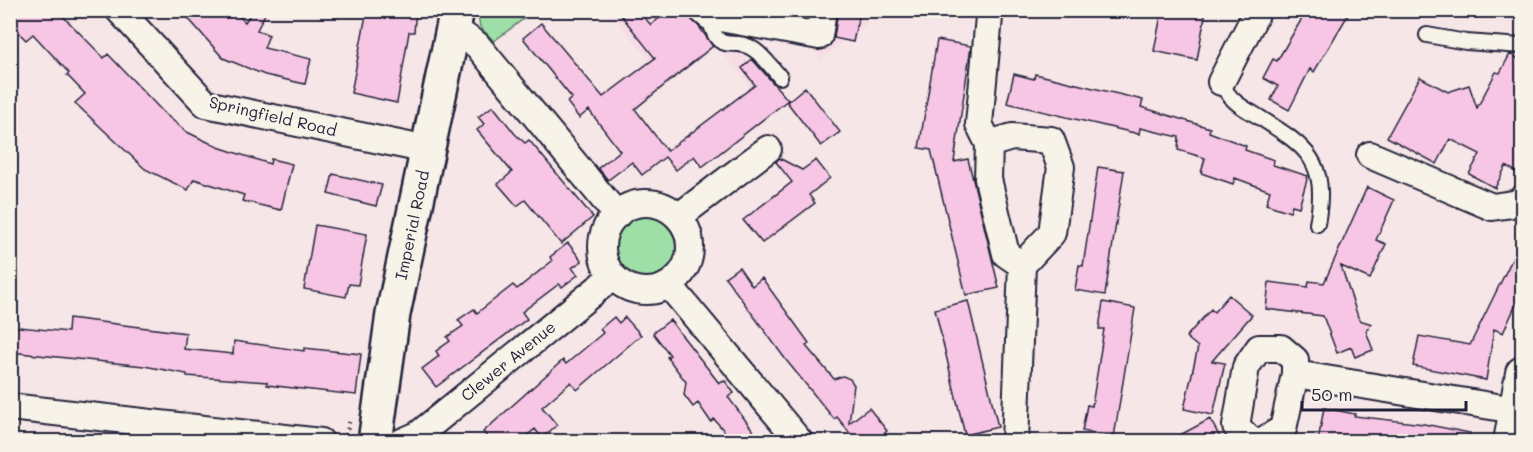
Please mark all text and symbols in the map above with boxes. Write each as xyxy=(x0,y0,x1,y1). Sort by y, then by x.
street label: Springfield Road xyxy=(207,91,339,140)
street label: Imperial Road xyxy=(390,168,433,282)
street label: Clewer Avenue xyxy=(456,316,559,405)
scale bar xyxy=(1302,374,1466,412)
text: 50 m xyxy=(1311,382,1353,406)

